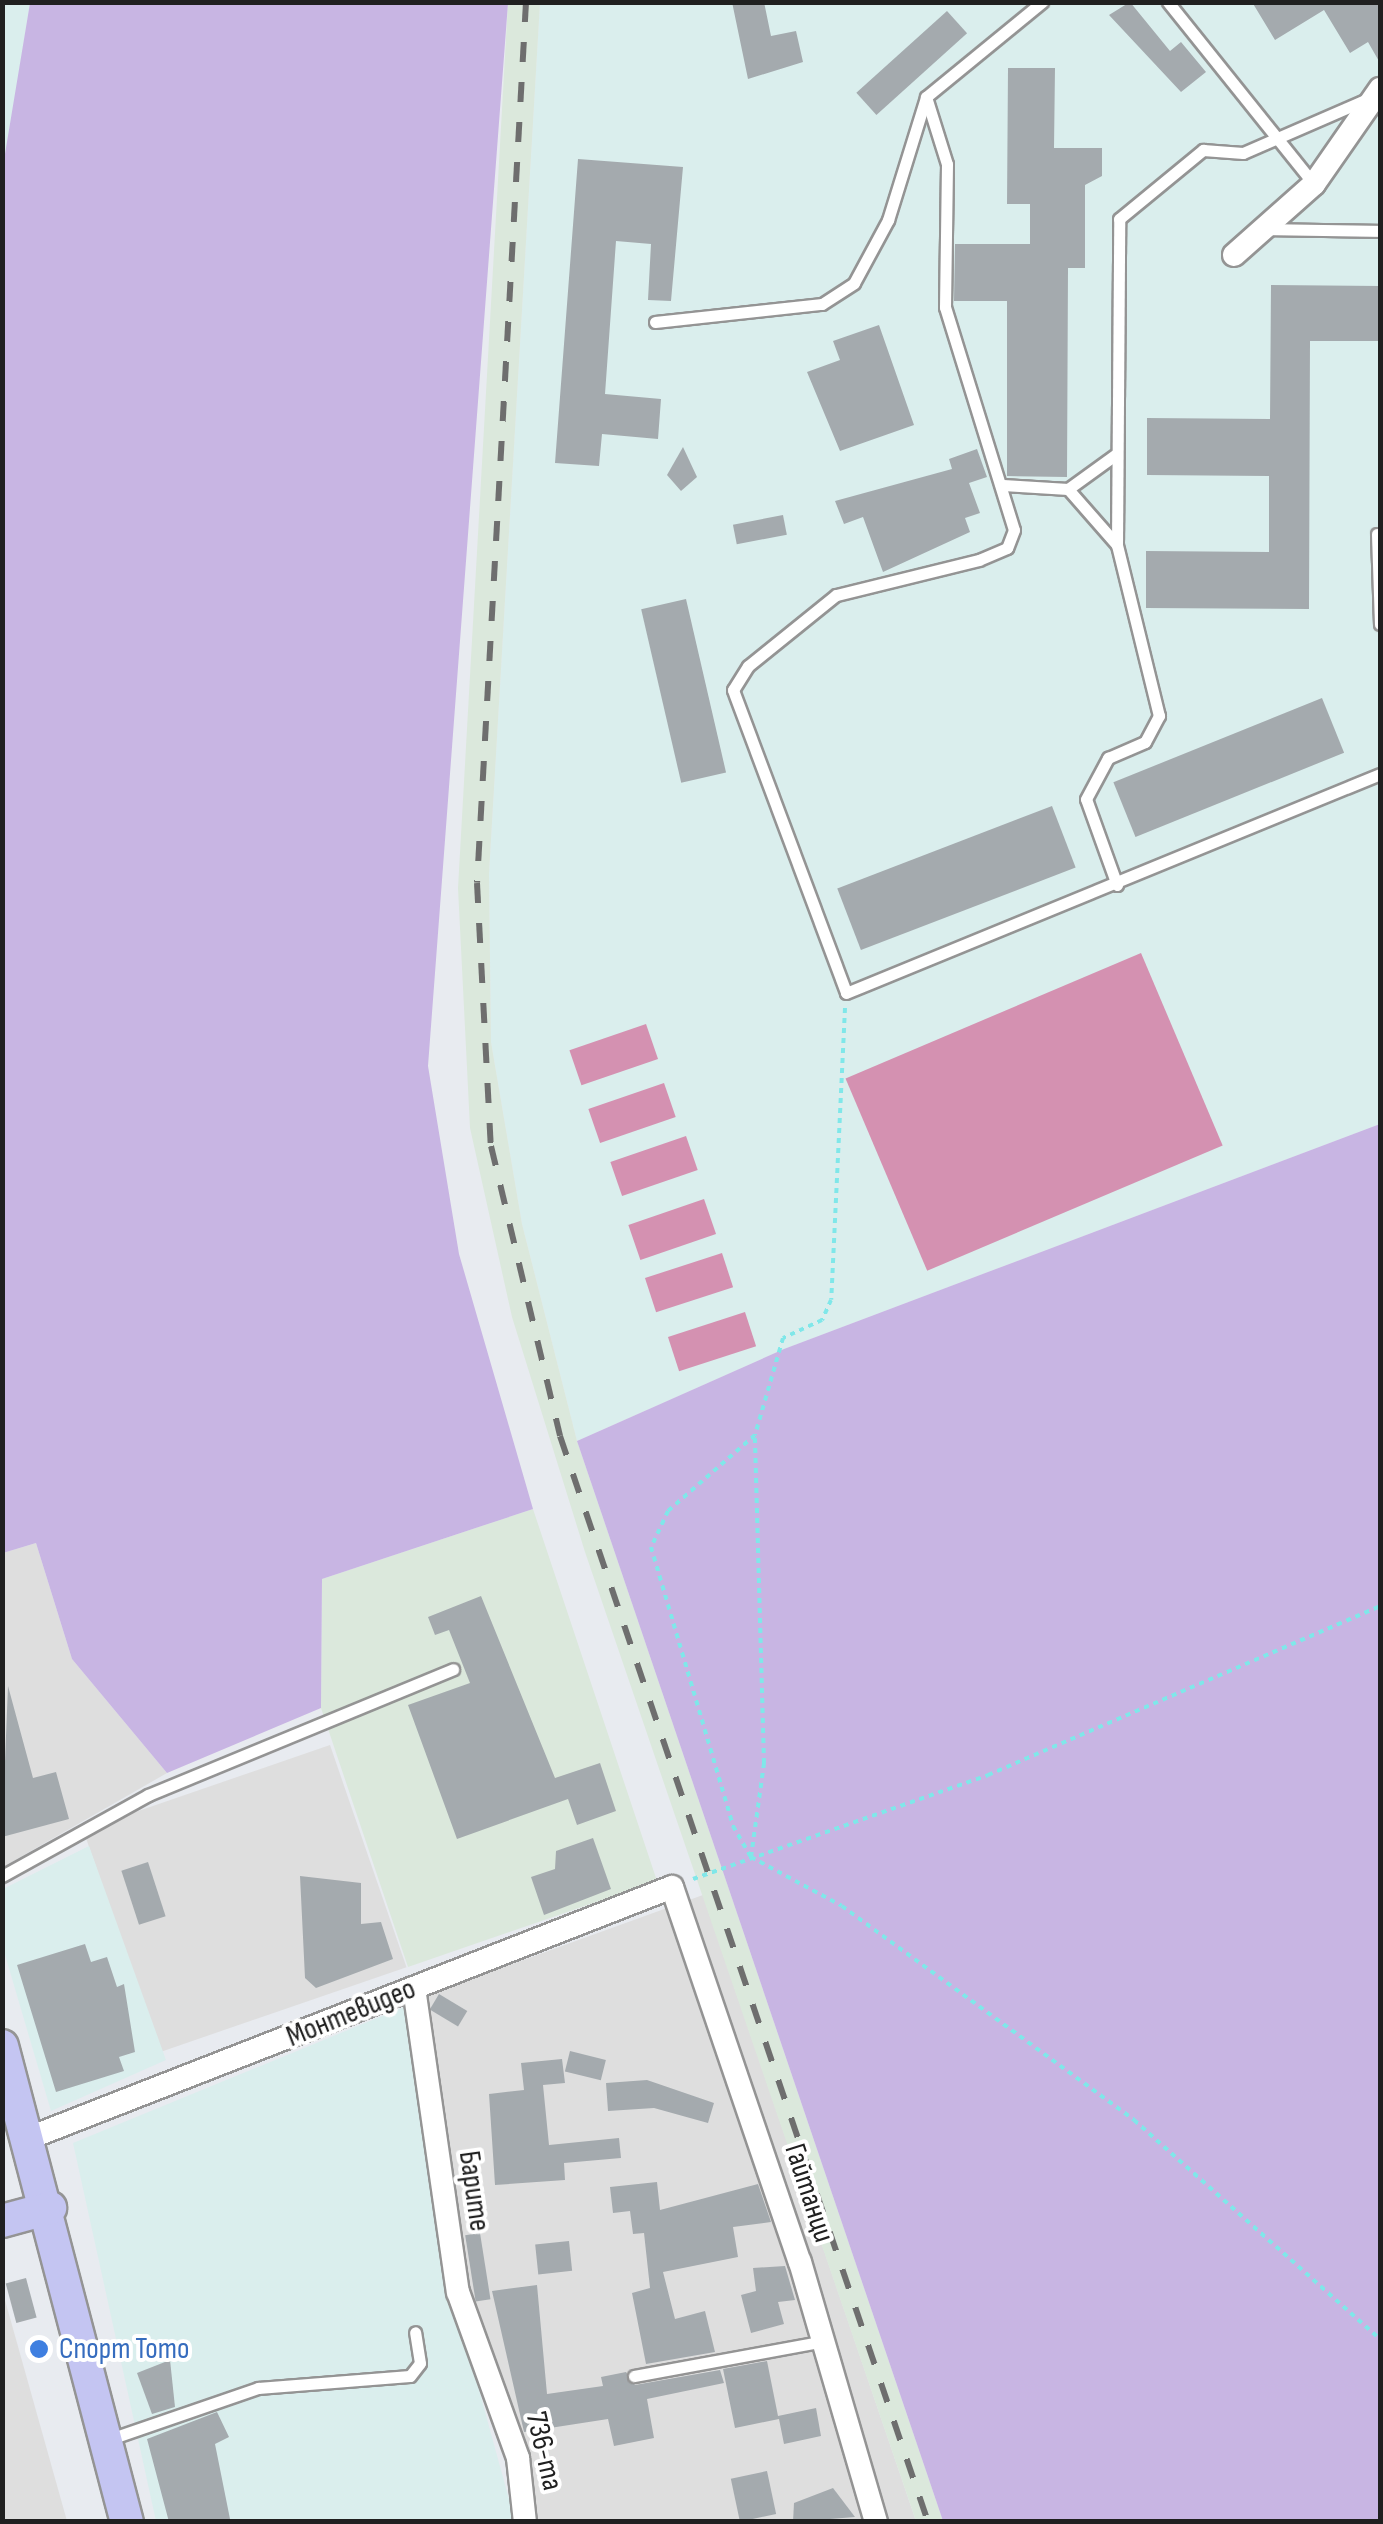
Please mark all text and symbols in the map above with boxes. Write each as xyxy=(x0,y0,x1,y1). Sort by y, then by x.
street label: Монтевидео xyxy=(281,1971,421,2055)
street label: Гайтанци xyxy=(776,2139,842,2247)
street label: Барите xyxy=(451,2148,497,2234)
place label: Спорт Тото xyxy=(59,2331,190,2367)
marker: Спорт Тото xyxy=(28,2338,50,2360)
street label: 736-та xyxy=(518,2408,570,2494)

